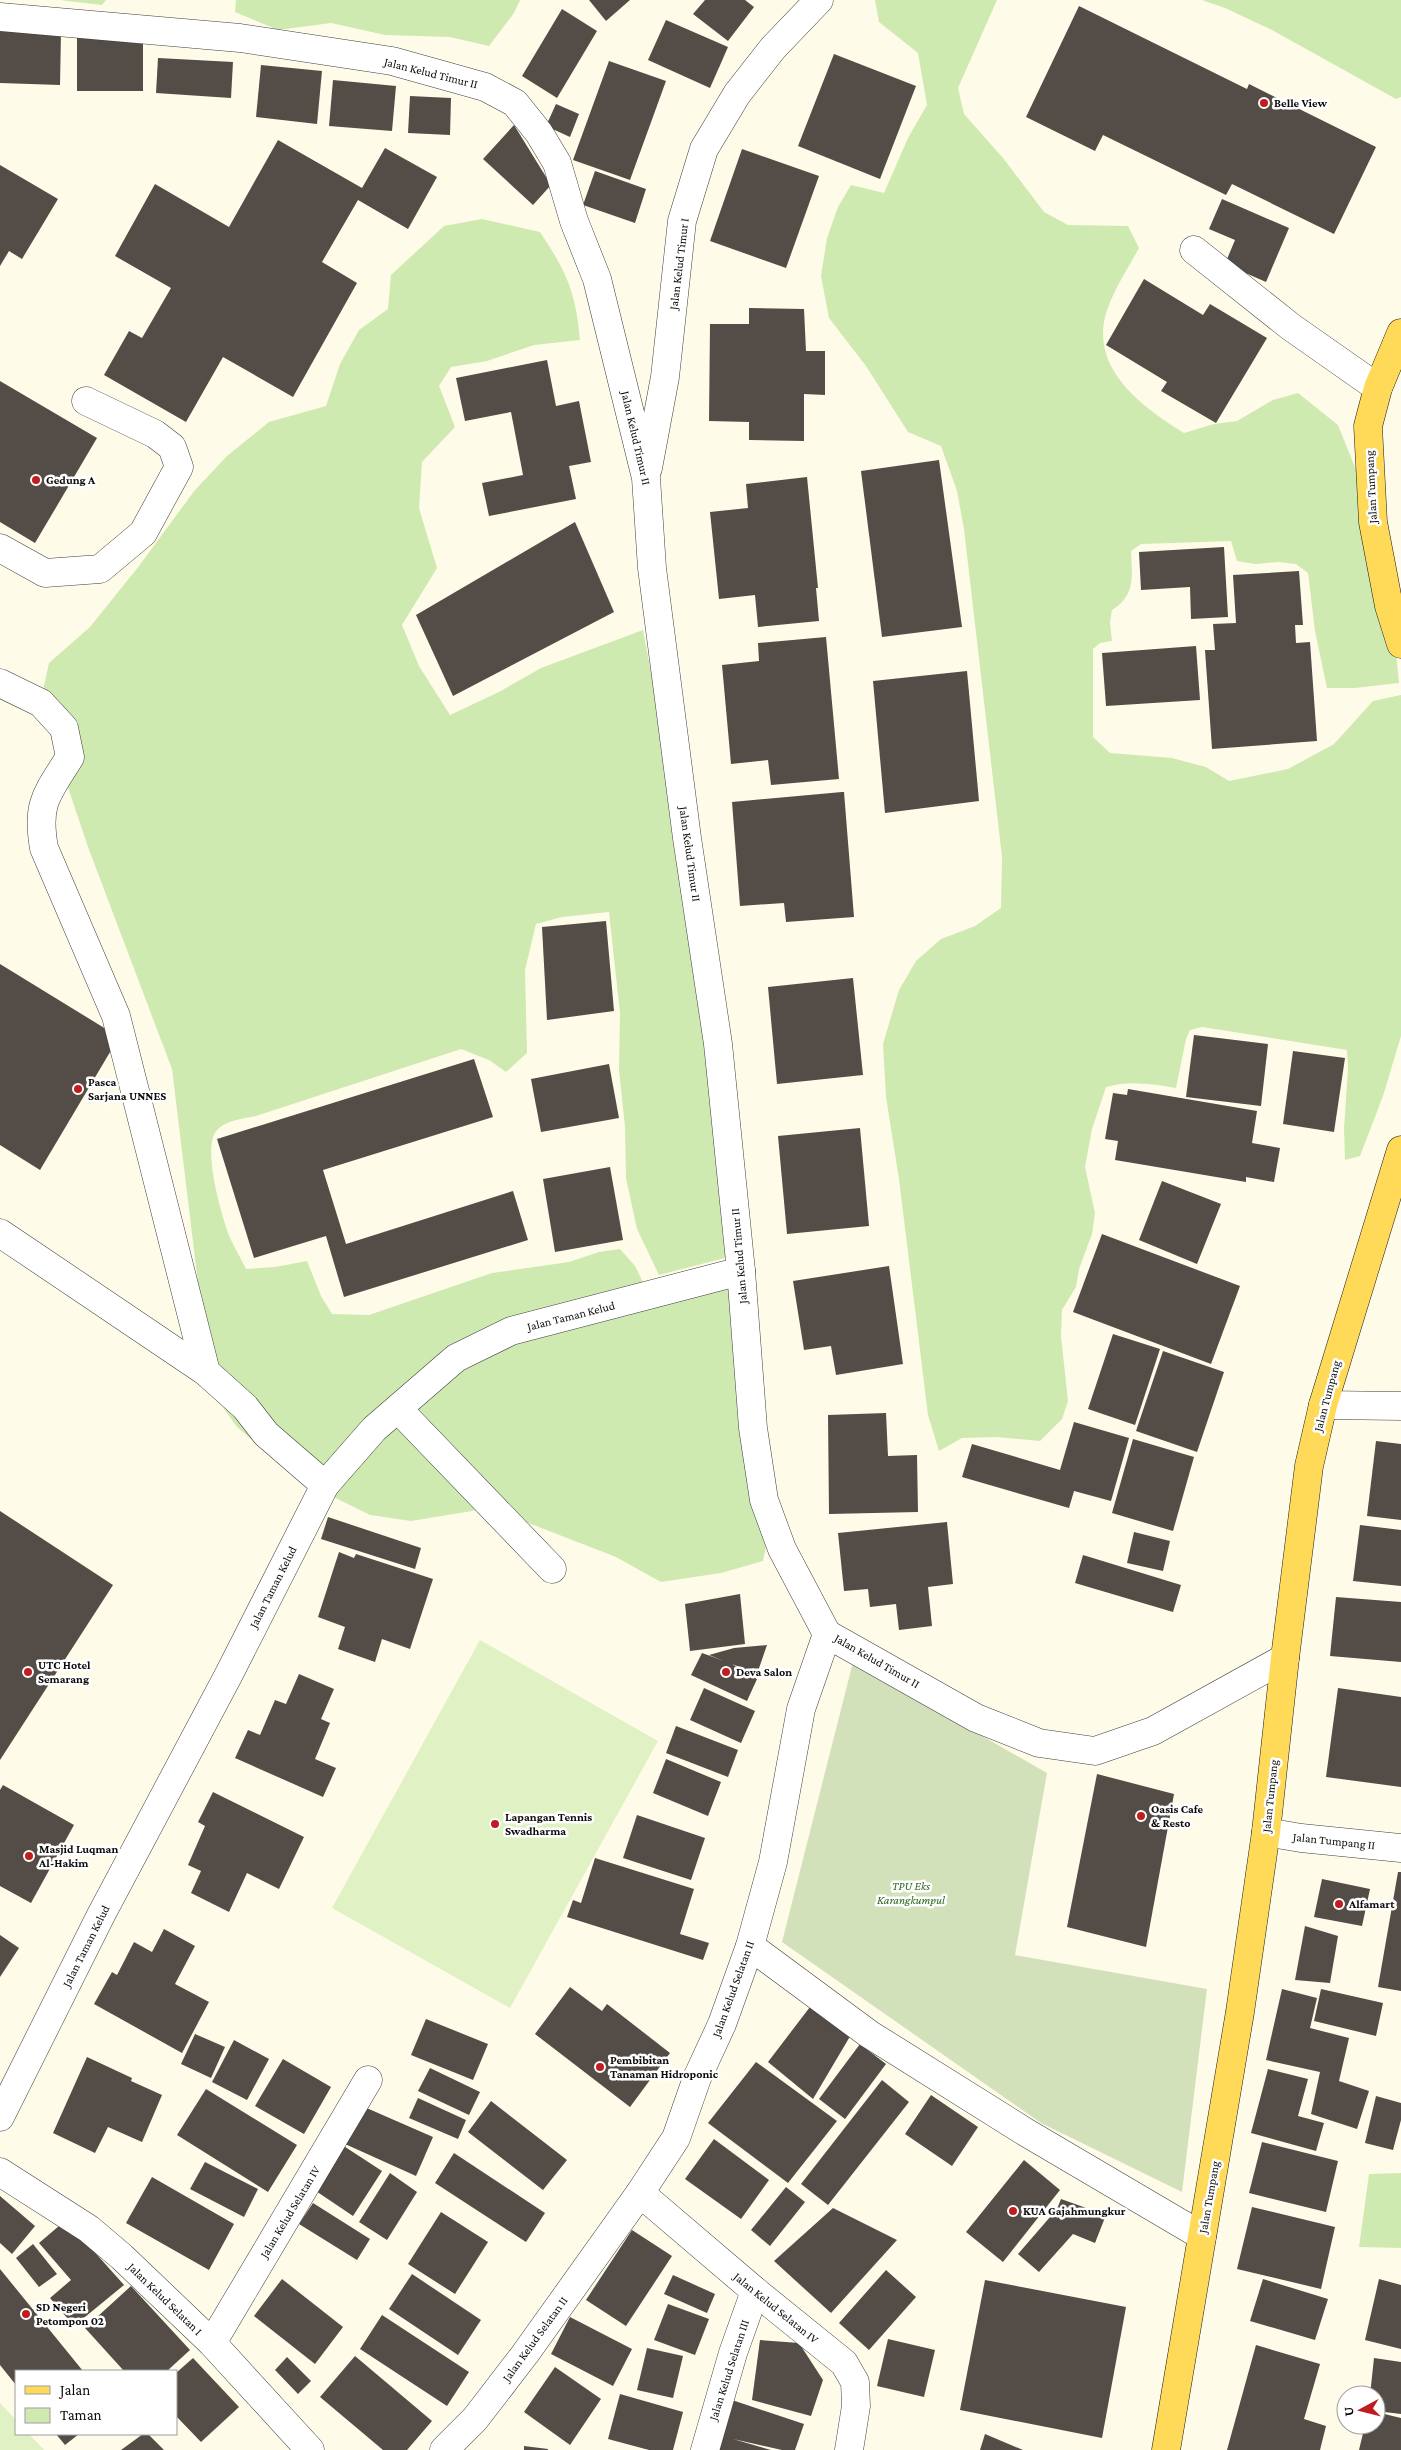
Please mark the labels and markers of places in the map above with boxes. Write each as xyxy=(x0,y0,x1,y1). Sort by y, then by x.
place label: Belle View xyxy=(1274,96,1327,110)
marker: Belle View xyxy=(1258,97,1270,109)
place label: Gedung A xyxy=(46,473,96,487)
marker: Gedung A xyxy=(30,474,42,486)
place label: Pasca Sarjana UNNES xyxy=(88,1075,166,1103)
marker: Pasca Sarjana UNNES xyxy=(72,1083,84,1095)
place label: UTC Hotel Semarang xyxy=(38,1658,91,1686)
place label: Deva Salon xyxy=(736,1665,792,1679)
marker: UTC Hotel Semarang xyxy=(22,1666,34,1678)
marker: Deva Salon xyxy=(720,1666,732,1678)
place label: Oasis Cafe & Resto xyxy=(1151,1802,1204,1830)
place label: Lapangan Tennis Swadharma xyxy=(505,1810,592,1838)
marker: Oasis Cafe & Resto xyxy=(1135,1810,1147,1822)
marker: Lapangan Tennis Swadharma xyxy=(489,1818,501,1830)
place label: Masjid Luqman Al-Hakim xyxy=(38,1842,118,1870)
marker: Masjid Luqman Al-Hakim xyxy=(23,1850,35,1862)
place label: Alfamart xyxy=(1348,1897,1395,1911)
marker: Alfamart xyxy=(1333,1898,1345,1910)
place label: Pembibitan Tanaman Hidroponic xyxy=(610,2053,719,2081)
marker: Pembibitan Tanaman Hidroponic xyxy=(594,2061,606,2073)
place label: KUA Gajahmungkur xyxy=(1023,2204,1126,2218)
marker: KUA Gajahmungkur xyxy=(1007,2205,1019,2217)
place label: SD Negeri Petompon 02 xyxy=(36,2300,104,2328)
marker: SD Negeri Petompon 02 xyxy=(20,2308,32,2320)

